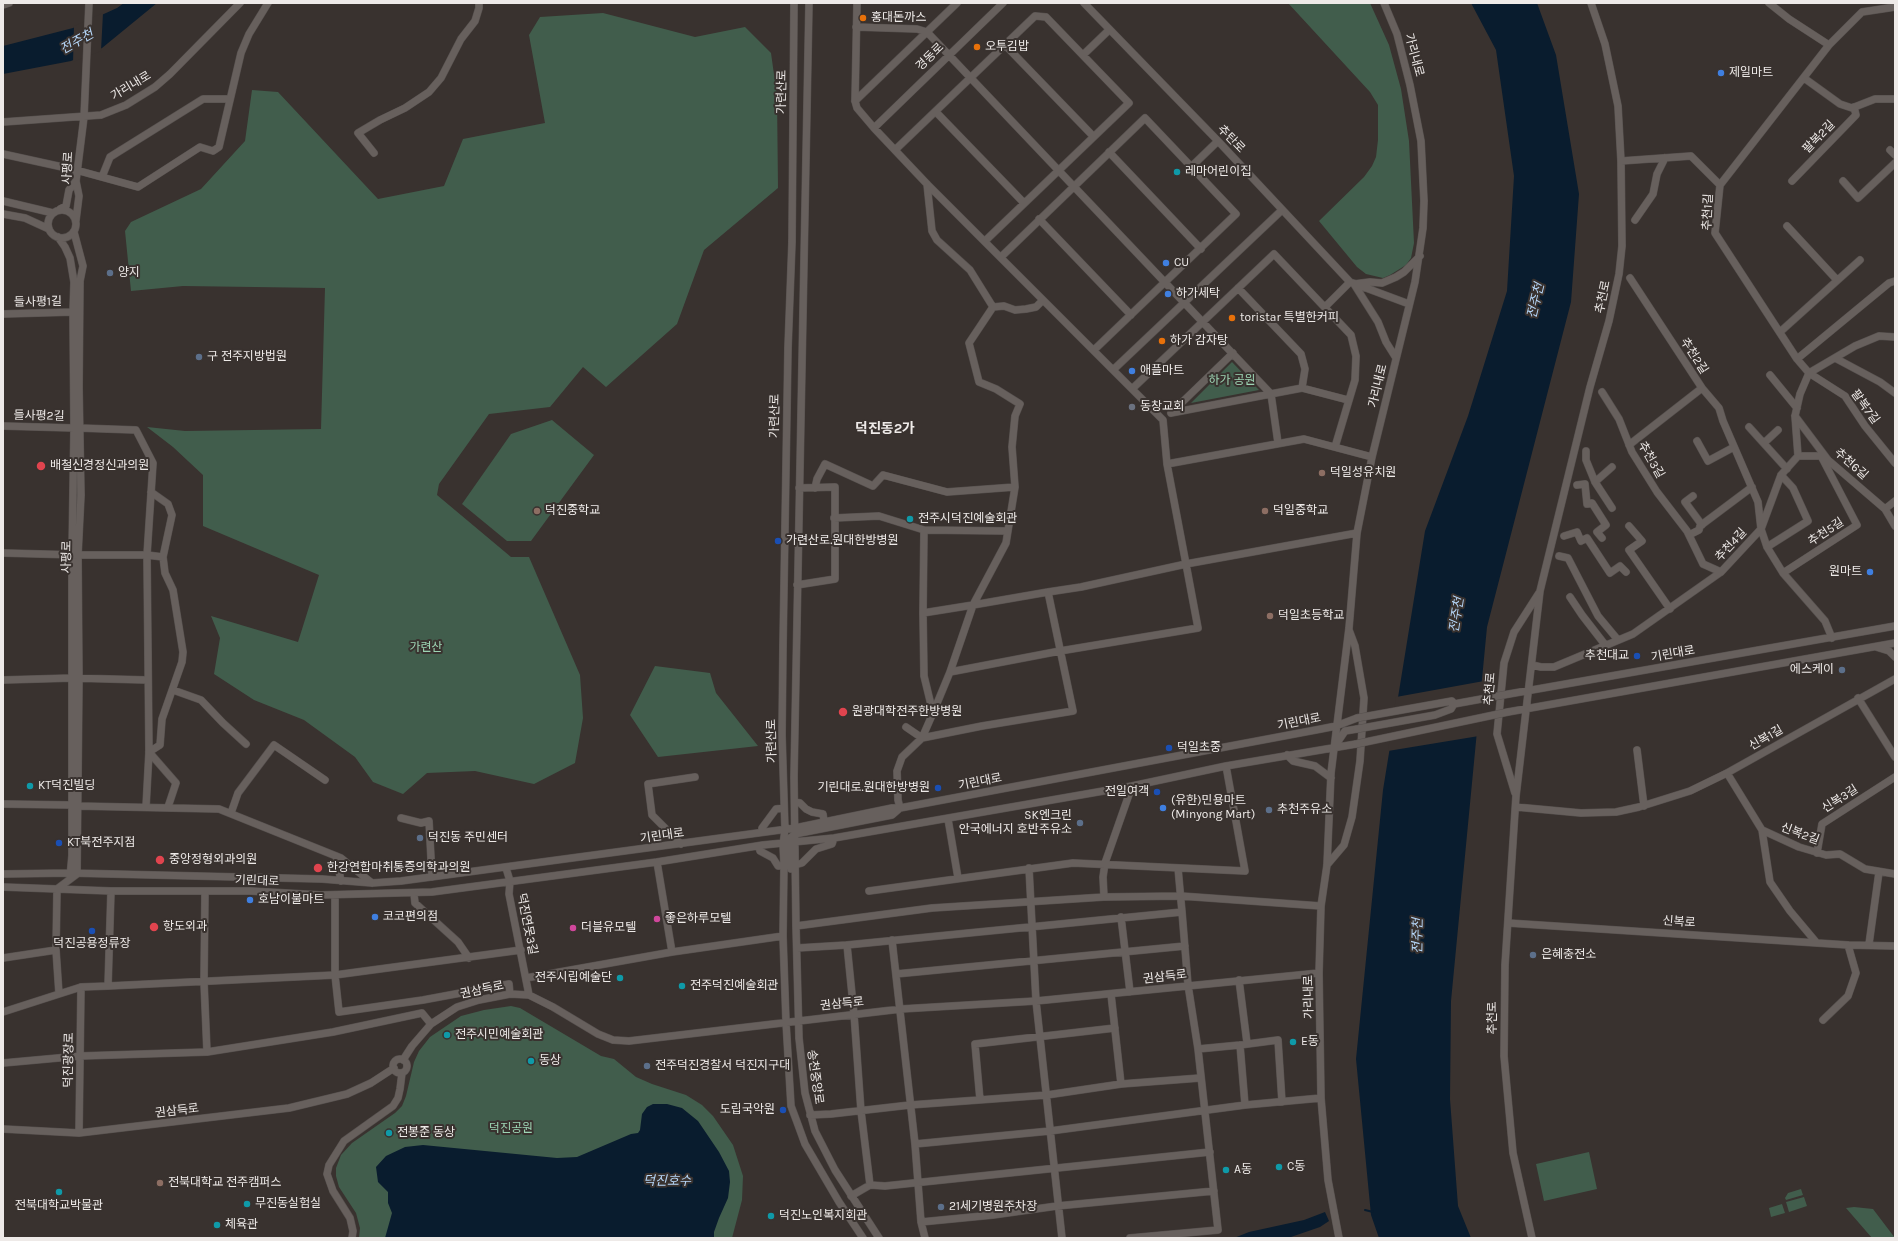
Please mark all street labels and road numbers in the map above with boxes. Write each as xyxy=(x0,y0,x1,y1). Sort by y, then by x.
street label: 가리내로 xyxy=(1401,32,1427,78)
street label: 경동로 xyxy=(913,40,947,74)
street label: 가리내로 xyxy=(108,68,154,104)
street label: 가련산로 xyxy=(774,70,790,114)
street label: 팔복2길 xyxy=(1800,118,1838,156)
street label: 추탄로 xyxy=(1214,122,1248,156)
street label: 사평로 xyxy=(60,151,76,185)
street label: 추천1길 xyxy=(1700,193,1716,231)
street label: 추천로 xyxy=(1593,279,1613,315)
street label: 들사평1길 xyxy=(14,294,62,310)
street label: 추천2길 xyxy=(1677,335,1711,377)
street label: 가리내로 xyxy=(1366,363,1390,409)
street label: 팔복7길 xyxy=(1848,387,1882,427)
street label: 가련산로 xyxy=(767,394,783,438)
street label: 들사평2길 xyxy=(13,408,65,424)
street label: 추천3길 xyxy=(1635,439,1667,481)
street label: 추천6길 xyxy=(1831,445,1871,483)
street label: 추천5길 xyxy=(1805,515,1847,549)
street label: 추천4길 xyxy=(1712,526,1750,564)
street label: 사평로 xyxy=(60,540,74,574)
street label: 기린대로 xyxy=(1650,643,1696,665)
street label: 추천로 xyxy=(1481,672,1499,706)
street label: 기린대로 xyxy=(1276,711,1322,733)
street label: 가련산로 xyxy=(764,719,780,763)
street label: 신복1길 xyxy=(1746,722,1786,754)
street label: 기린대로 xyxy=(957,771,1003,793)
street label: 신복3길 xyxy=(1819,782,1861,816)
street label: 신복2길 xyxy=(1779,820,1821,848)
street label: 기린대로 xyxy=(639,826,685,846)
street label: 기린대로 xyxy=(235,873,279,889)
street label: 덕진연못3길 xyxy=(514,892,540,956)
street label: 신복로 xyxy=(1662,914,1696,930)
street label: 권삼득로 xyxy=(1142,967,1188,987)
street label: 가리내로 xyxy=(1301,975,1317,1019)
street label: 권삼득로 xyxy=(459,978,505,1002)
street label: 권삼득로 xyxy=(819,995,865,1013)
street label: 추천로 xyxy=(1486,1001,1500,1035)
street label: 덕진광장로 xyxy=(61,1032,77,1088)
street label: 송천중앙로 xyxy=(804,1049,826,1105)
street label: 권삼득로 xyxy=(154,1101,200,1121)

